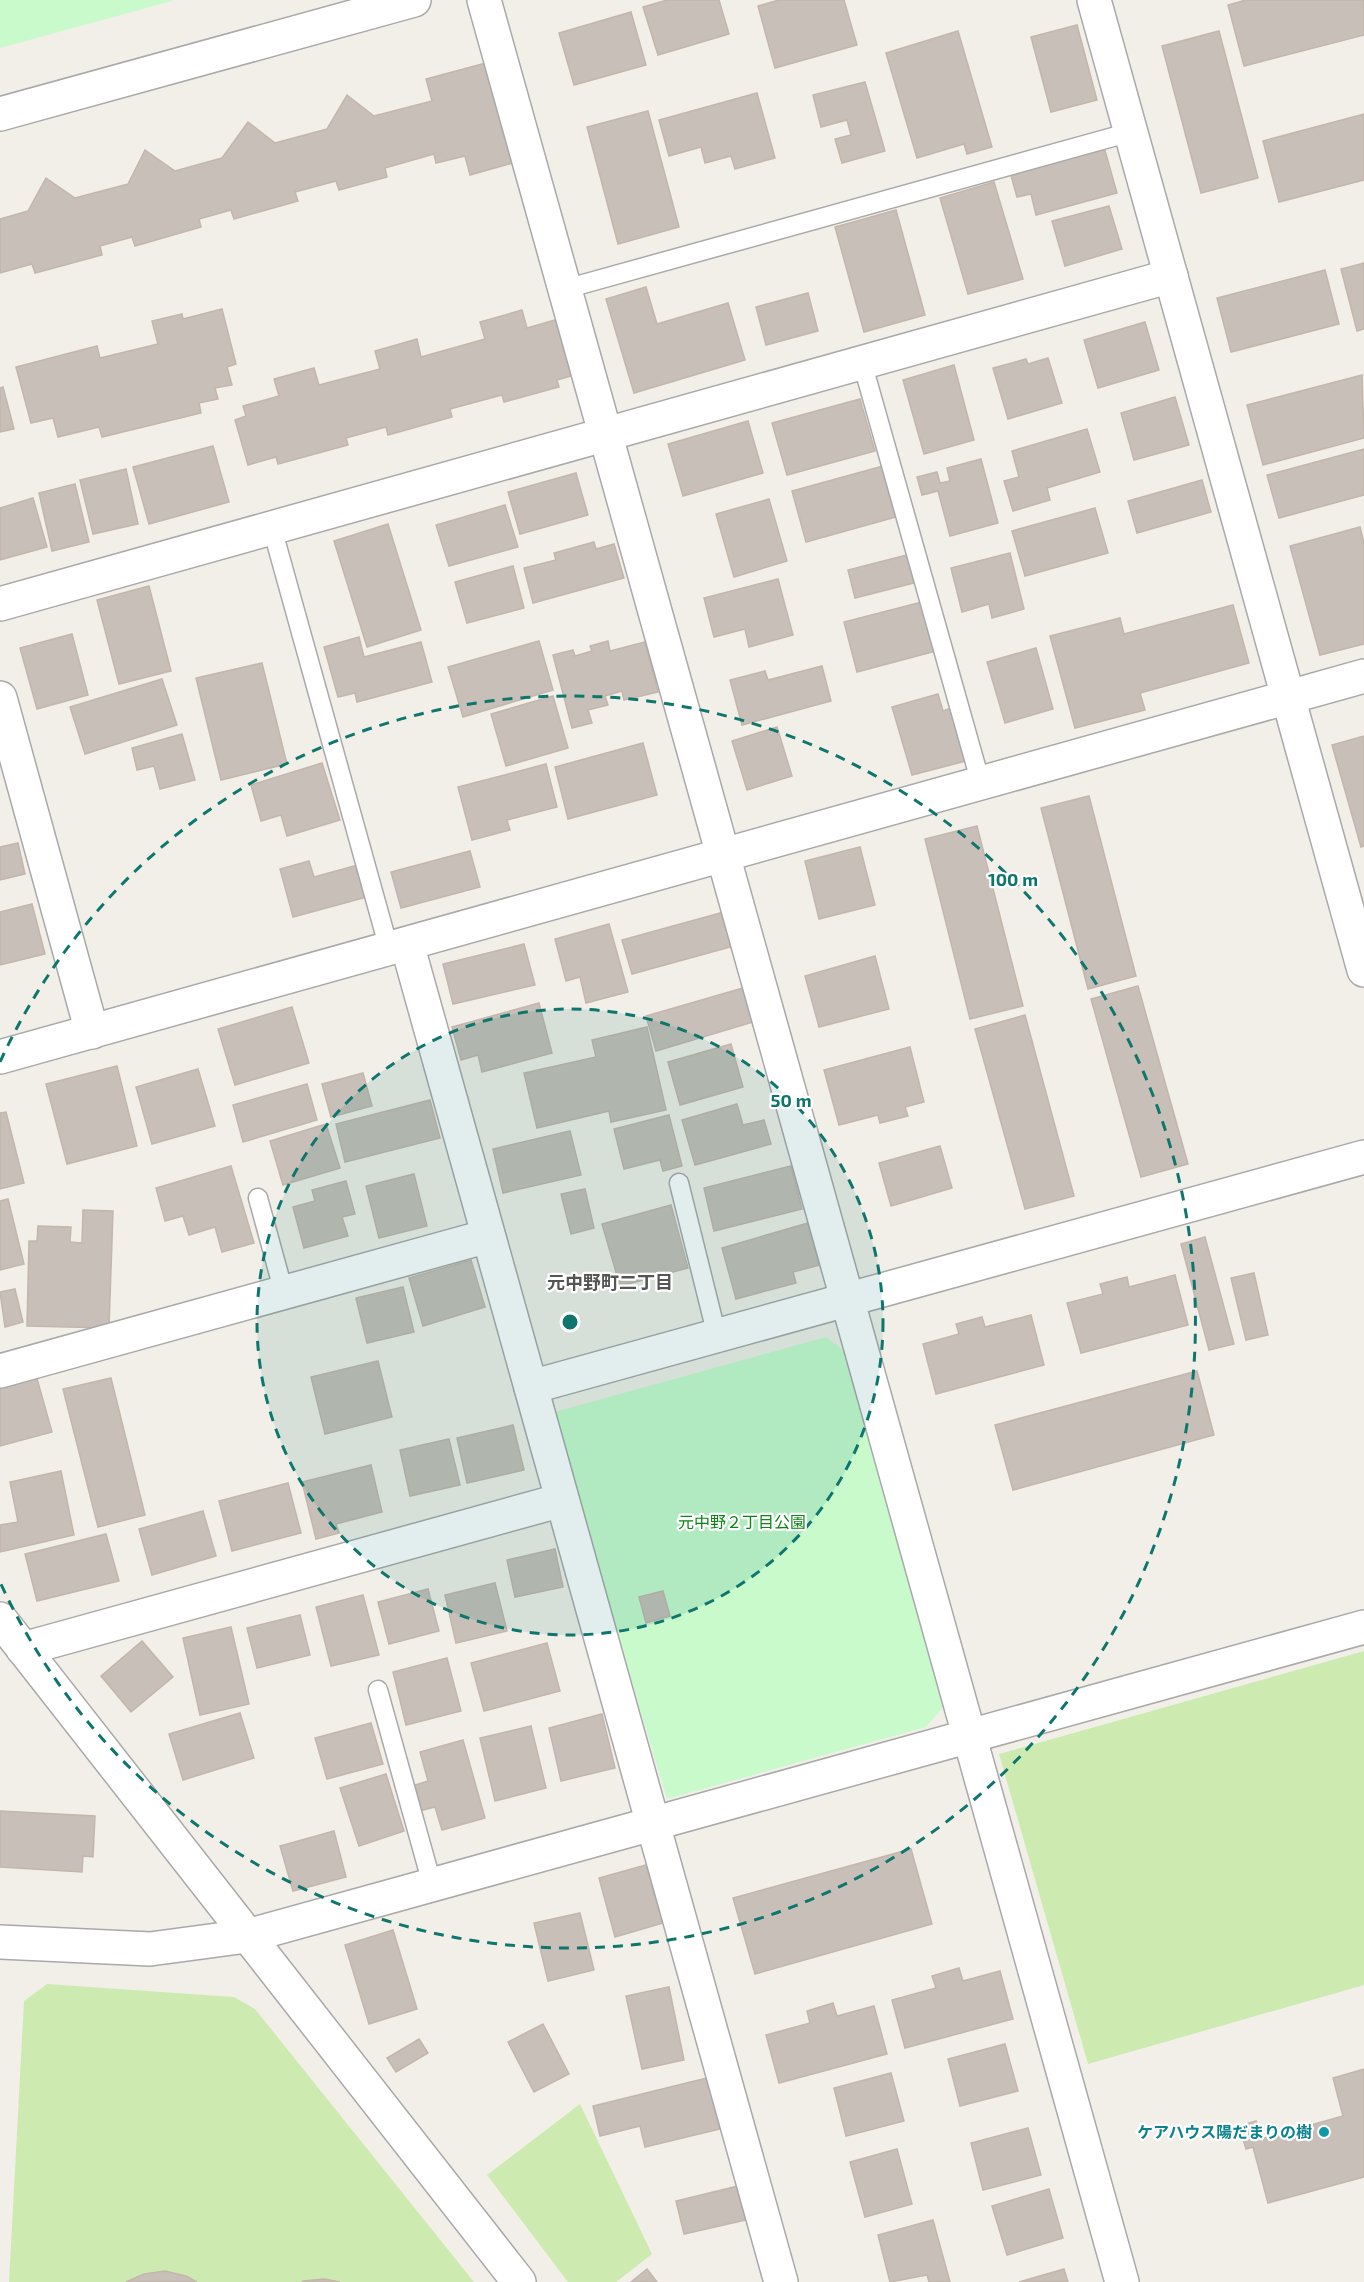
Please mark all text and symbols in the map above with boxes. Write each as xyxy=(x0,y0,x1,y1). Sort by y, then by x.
text: 100 m xyxy=(988,868,1038,890)
text: 50 m xyxy=(770,1089,812,1111)
district label: 元中野町二丁目 xyxy=(547,1271,673,1293)
centre of rings xyxy=(560,1312,580,1332)
park label: 元中野２丁目公園 xyxy=(678,1512,806,1531)
place label: ケアハウス陽だまりの樹 xyxy=(1137,2122,1312,2141)
marker: ケアハウス陽だまりの樹 xyxy=(1317,2125,1331,2139)

